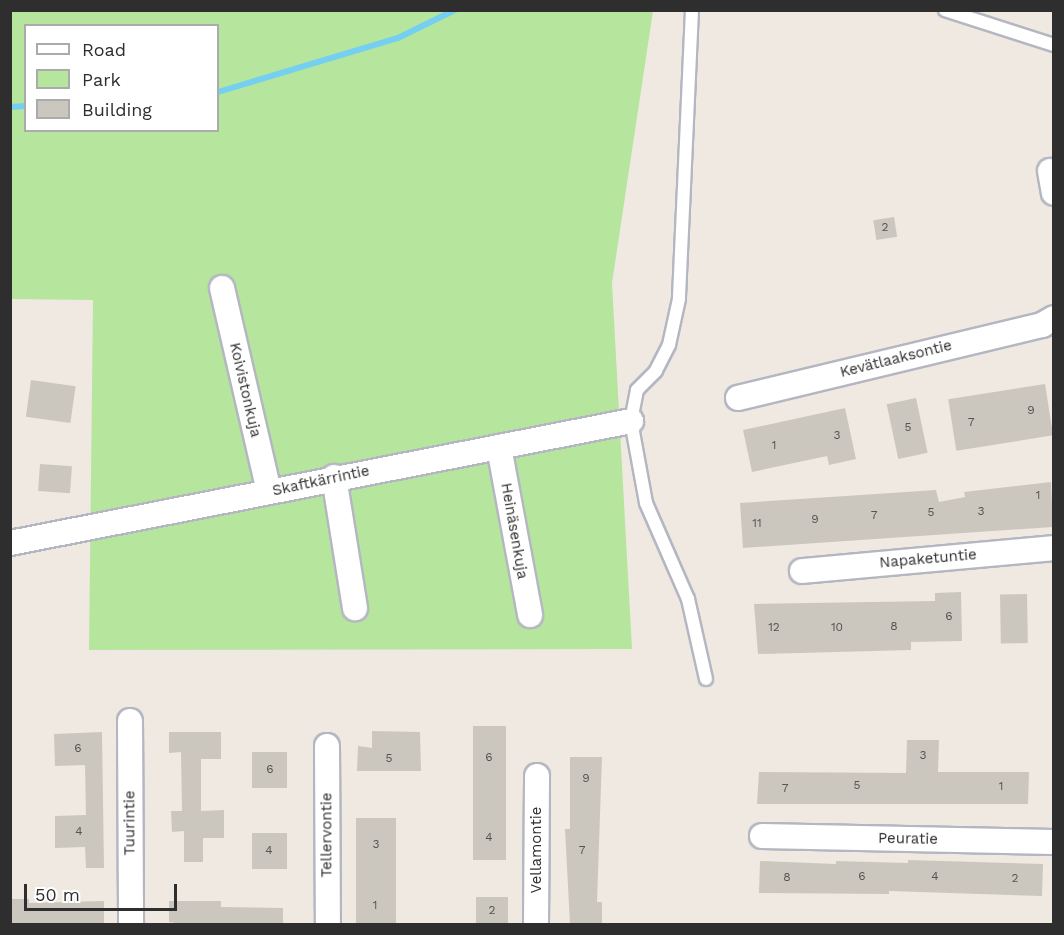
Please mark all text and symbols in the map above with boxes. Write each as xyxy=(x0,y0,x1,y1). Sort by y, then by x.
legend xyxy=(24,24,219,132)
text: Road xyxy=(82,39,126,60)
text: Park xyxy=(82,69,121,90)
text: Building xyxy=(82,99,152,120)
house number: 2 xyxy=(882,221,888,235)
street label: Kevätlaaksontie xyxy=(838,336,954,382)
street label: Koivistonkuja xyxy=(225,341,265,439)
house number: 9 xyxy=(1027,404,1035,418)
house number: 7 xyxy=(968,416,974,430)
house number: 5 xyxy=(905,421,911,435)
house number: 3 xyxy=(834,429,840,443)
house number: 1 xyxy=(772,439,776,453)
street label: Skaftkärrintie xyxy=(271,462,371,500)
street label: Heinäsenkuja xyxy=(497,481,531,581)
house number: 1 xyxy=(1036,489,1040,503)
house number: 3 xyxy=(978,505,984,519)
house number: 5 xyxy=(928,506,934,520)
house number: 7 xyxy=(871,509,877,523)
house number: 9 xyxy=(811,513,819,527)
house number: 11 xyxy=(752,517,762,531)
street label: Napaketuntie xyxy=(879,546,977,572)
house number: 6 xyxy=(945,610,953,624)
house number: 8 xyxy=(890,620,898,634)
house number: 12 xyxy=(768,621,780,635)
house number: 10 xyxy=(831,621,843,635)
house number: 6 xyxy=(74,742,82,756)
house number: 3 xyxy=(920,749,926,763)
house number: 6 xyxy=(485,751,493,765)
house number: 5 xyxy=(386,752,392,766)
house number: 6 xyxy=(266,763,274,777)
house number: 9 xyxy=(582,772,590,786)
house number: 5 xyxy=(854,779,860,793)
house number: 1 xyxy=(999,780,1003,794)
house number: 7 xyxy=(782,782,788,796)
street label: Tuurintie xyxy=(121,791,139,855)
street label: Tellervontie xyxy=(318,793,336,877)
street label: Vellamontie xyxy=(528,807,546,893)
house number: 4 xyxy=(75,825,83,839)
street label: Peuratie xyxy=(878,829,938,849)
house number: 4 xyxy=(485,831,493,845)
house number: 3 xyxy=(373,838,379,852)
house number: 4 xyxy=(265,844,273,858)
house number: 7 xyxy=(579,844,585,858)
house number: 6 xyxy=(858,870,866,884)
house number: 4 xyxy=(931,870,939,884)
house number: 8 xyxy=(783,871,791,885)
scale bar xyxy=(27,872,180,910)
house number: 2 xyxy=(1012,872,1018,886)
text: 50 m xyxy=(35,884,80,905)
house number: 1 xyxy=(373,899,377,913)
house number: 2 xyxy=(489,904,495,918)

